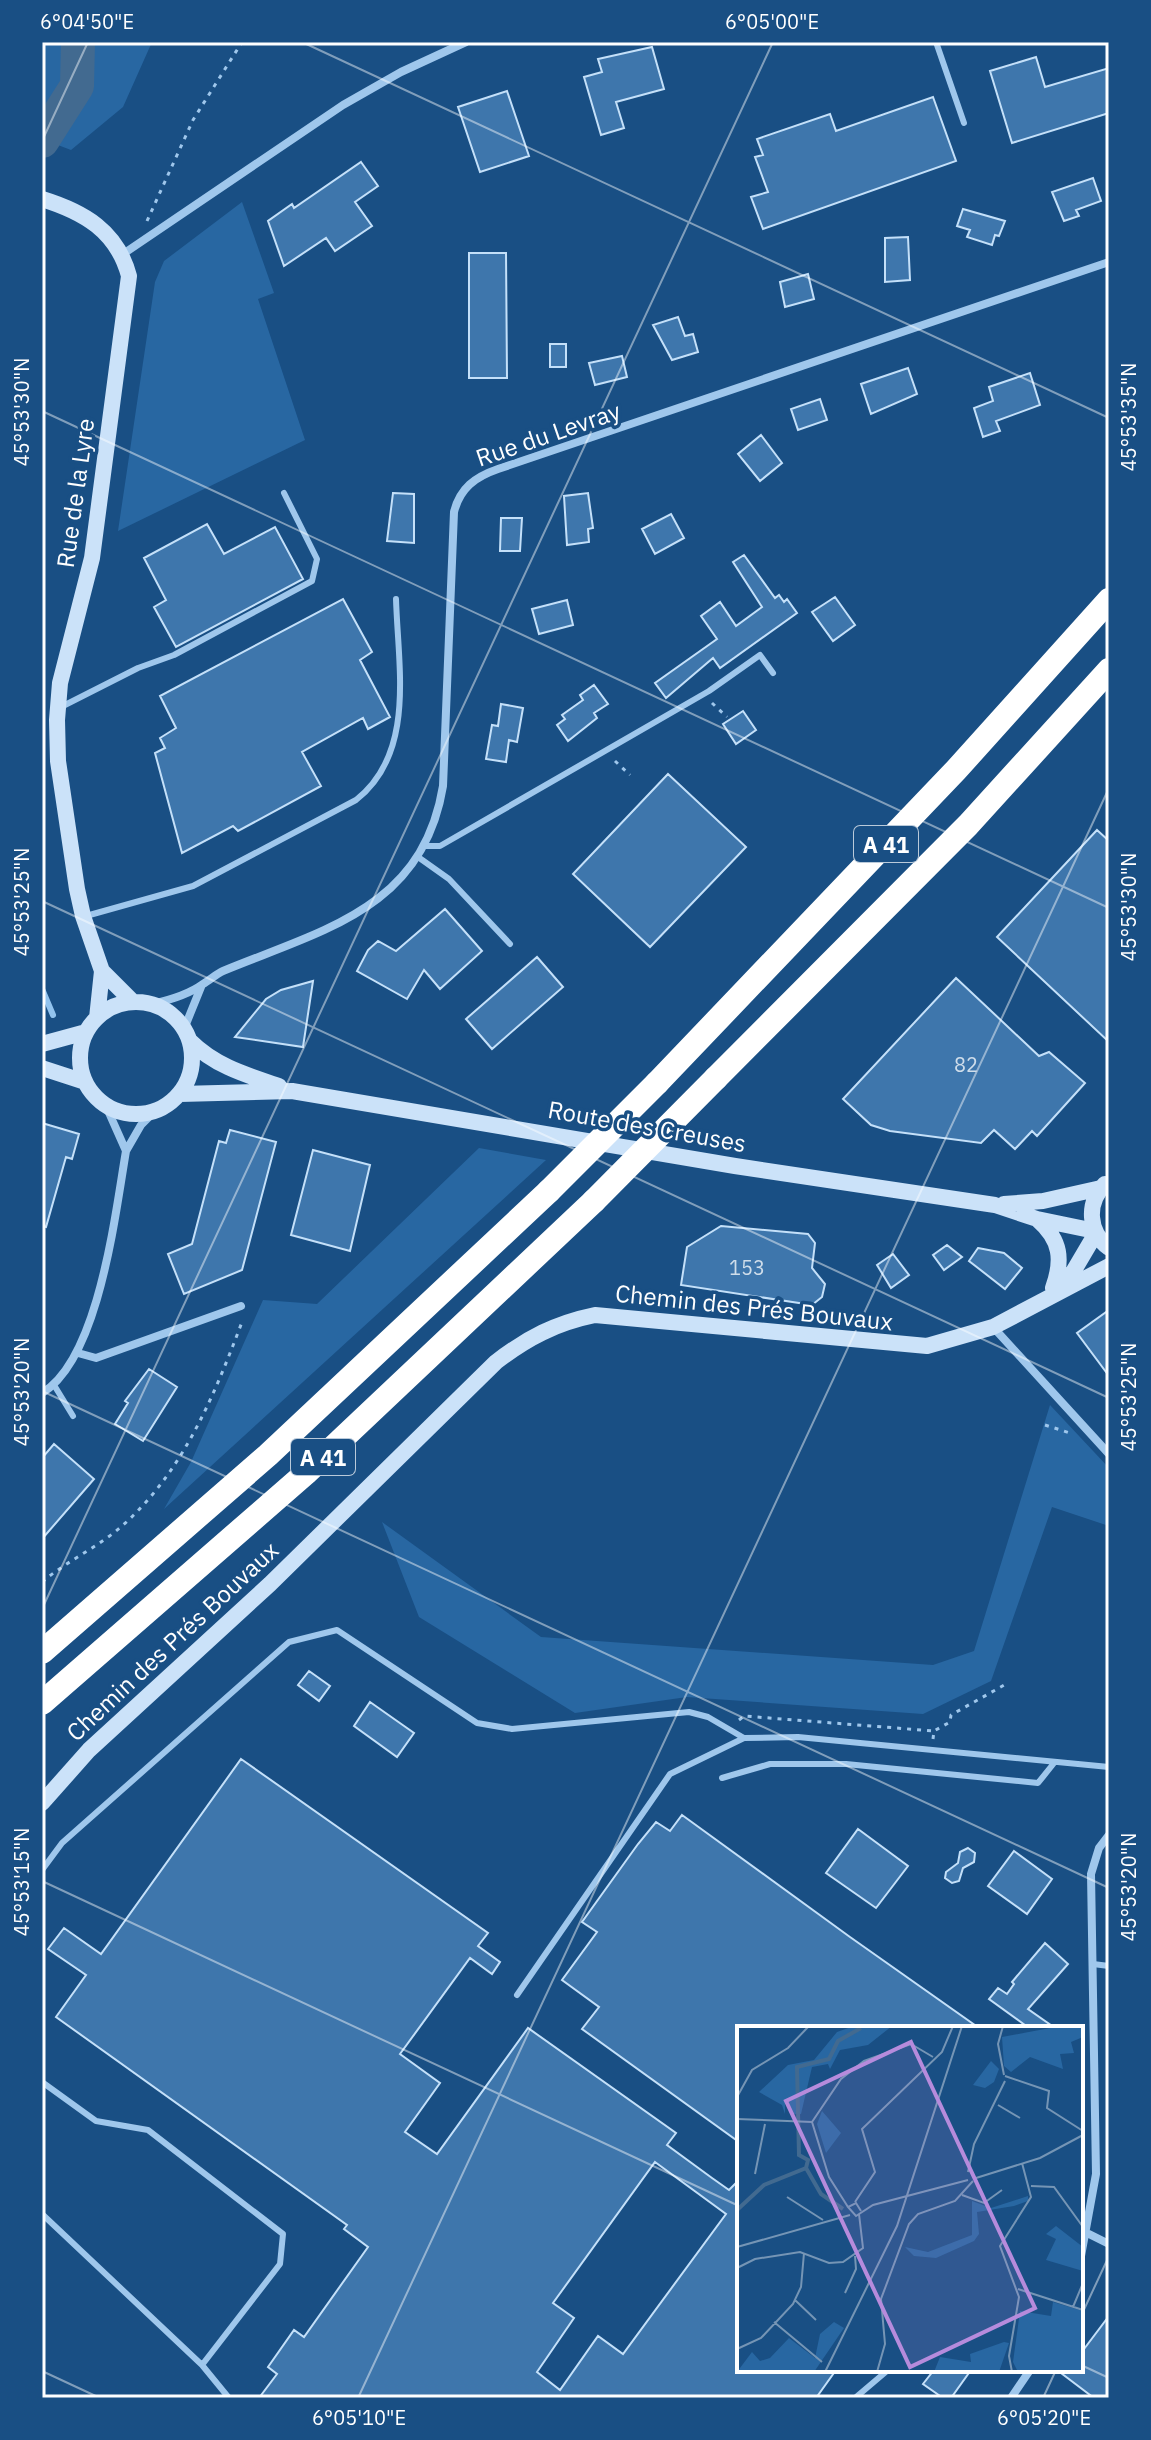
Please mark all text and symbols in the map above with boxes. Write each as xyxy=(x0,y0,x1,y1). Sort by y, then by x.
text: 6°04'50"E xyxy=(40,8,134,35)
text: 6°05'00"E xyxy=(725,8,819,35)
text: 45°53'30"N xyxy=(8,358,35,466)
text: 45°53'35"N xyxy=(1115,363,1142,471)
street label: Rue du Levray xyxy=(471,394,625,474)
street label: Rue de la Lyre xyxy=(49,416,101,570)
road number: A 41 xyxy=(854,826,918,862)
text: 45°53'25"N xyxy=(8,848,35,956)
text: 45°53'30"N xyxy=(1115,853,1142,961)
house number: 82 xyxy=(954,1051,978,1078)
street label: Route des Creuses xyxy=(545,1093,749,1159)
house number: 153 xyxy=(729,1254,765,1281)
street label: Chemin des Prés Bouvaux xyxy=(614,1277,894,1337)
text: 45°53'20"N xyxy=(8,1338,35,1446)
text: 45°53'25"N xyxy=(1115,1343,1142,1451)
road number: A 41 xyxy=(291,1439,355,1475)
street label: Chemin des Prés Bouvaux xyxy=(59,1534,285,1748)
text: 45°53'15"N xyxy=(8,1828,35,1936)
text: 45°53'20"N xyxy=(1115,1833,1142,1941)
inset map xyxy=(737,2026,1083,2372)
text: 6°05'10"E xyxy=(312,2404,406,2431)
text: 6°05'20"E xyxy=(997,2404,1091,2431)

